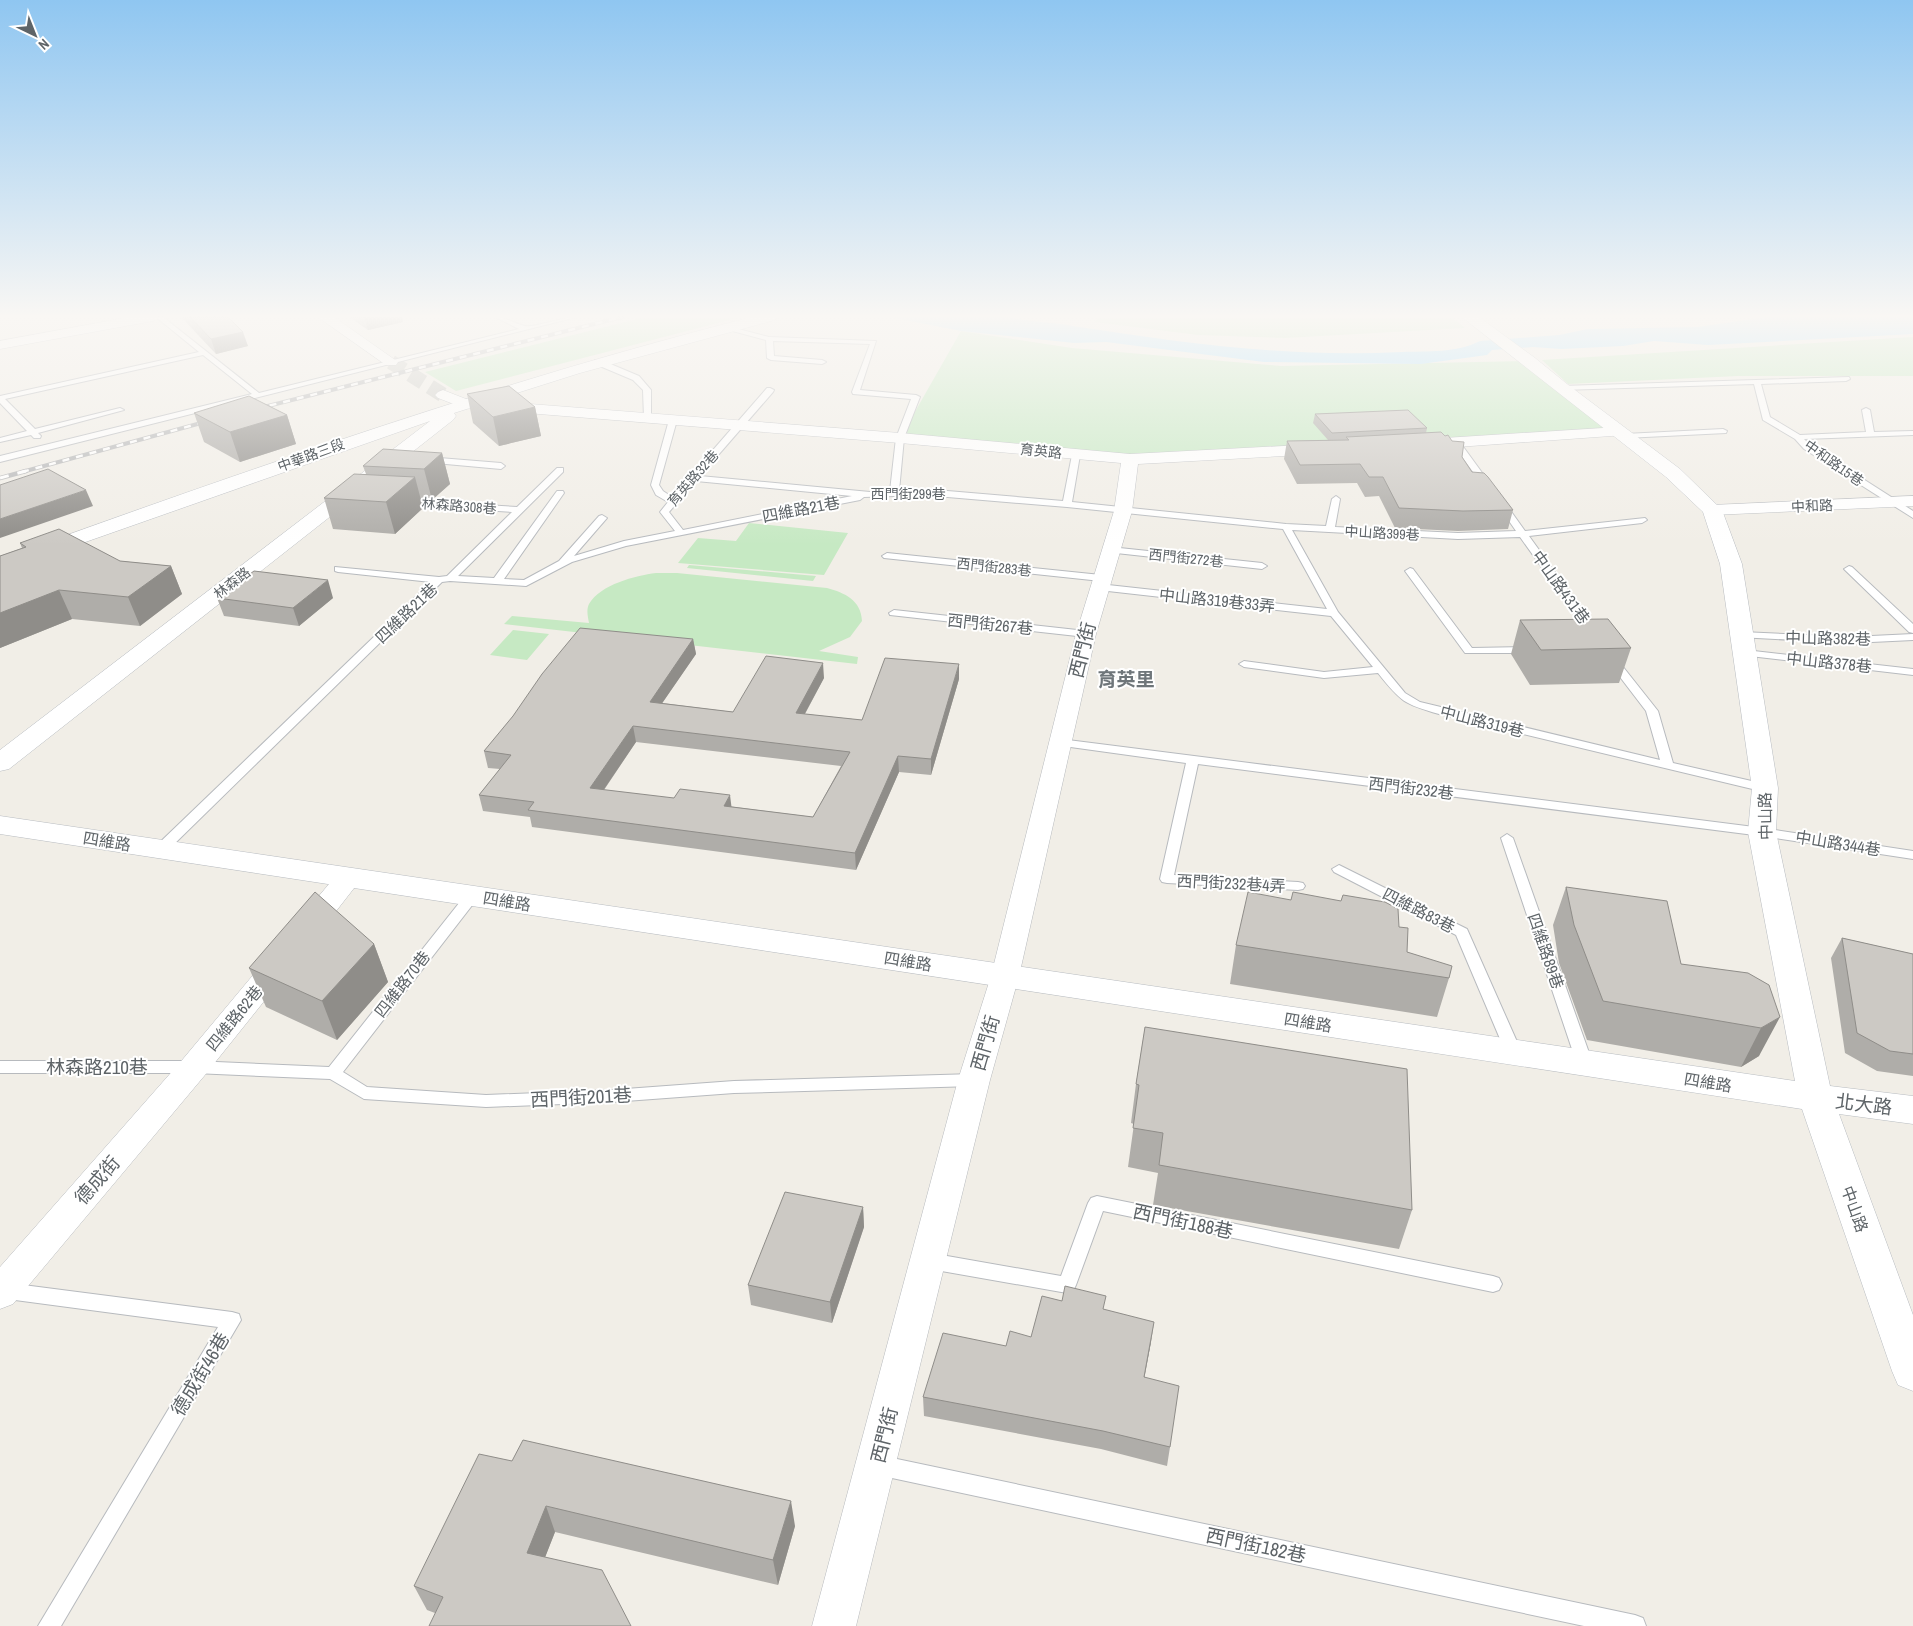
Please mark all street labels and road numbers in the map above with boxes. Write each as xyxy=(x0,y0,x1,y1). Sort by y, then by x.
street label: 中華路三段 xyxy=(275,435,347,475)
street label: 中和路15巷 xyxy=(1801,436,1867,490)
street label: 育英路 xyxy=(1019,440,1063,462)
street label: 育英路32巷 xyxy=(664,446,722,510)
street label: 西門街299巷 xyxy=(870,485,946,503)
street label: 四維路21巷 xyxy=(760,491,842,527)
street label: 林森路308巷 xyxy=(421,494,497,518)
street label: 中和路 xyxy=(1791,496,1833,516)
street label: 中山路399巷 xyxy=(1344,522,1420,544)
street label: 西門街272巷 xyxy=(1148,545,1224,571)
street label: 中山路431巷 xyxy=(1527,546,1595,628)
street label: 西門街283巷 xyxy=(956,554,1032,580)
street label: 林森路 xyxy=(210,563,254,603)
street label: 四維路21巷 xyxy=(370,578,442,648)
street label: 中山路319巷33弄 xyxy=(1158,583,1276,617)
street label: 西門街267巷 xyxy=(946,609,1034,639)
street label: 西門街 xyxy=(1062,619,1102,681)
street label: 中山路382巷 xyxy=(1785,626,1871,650)
street label: 中山路378巷 xyxy=(1785,647,1873,677)
street label: 中山路319巷 xyxy=(1438,700,1526,742)
street label: 西門街232巷 xyxy=(1367,772,1455,804)
street label: 中山路 xyxy=(1754,792,1776,840)
street label: 中山路344巷 xyxy=(1794,825,1882,861)
street label: 四維路 xyxy=(82,826,132,856)
street label: 西門街232巷4弄 xyxy=(1176,869,1286,897)
street label: 四維路83巷 xyxy=(1379,882,1459,938)
street label: 四維路 xyxy=(482,886,532,916)
street label: 四維路89巷 xyxy=(1523,910,1569,992)
street label: 四維路70巷 xyxy=(369,946,435,1022)
street label: 四維路 xyxy=(883,946,933,976)
street label: 四維路62巷 xyxy=(201,981,267,1055)
street label: 四維路 xyxy=(1283,1007,1333,1037)
street label: 西門街 xyxy=(965,1012,1005,1074)
street label: 林森路210巷 xyxy=(46,1054,148,1080)
street label: 四維路 xyxy=(1683,1067,1733,1097)
street label: 西門街201巷 xyxy=(529,1081,633,1113)
street label: 北大路 xyxy=(1834,1088,1894,1120)
street label: 德成街 xyxy=(68,1150,126,1210)
street label: 中山路 xyxy=(1836,1183,1874,1235)
street label: 西門街188巷 xyxy=(1130,1198,1236,1244)
street label: 德成街46巷 xyxy=(165,1327,235,1421)
street label: 西門街 xyxy=(864,1404,904,1466)
street label: 西門街182巷 xyxy=(1203,1522,1309,1568)

